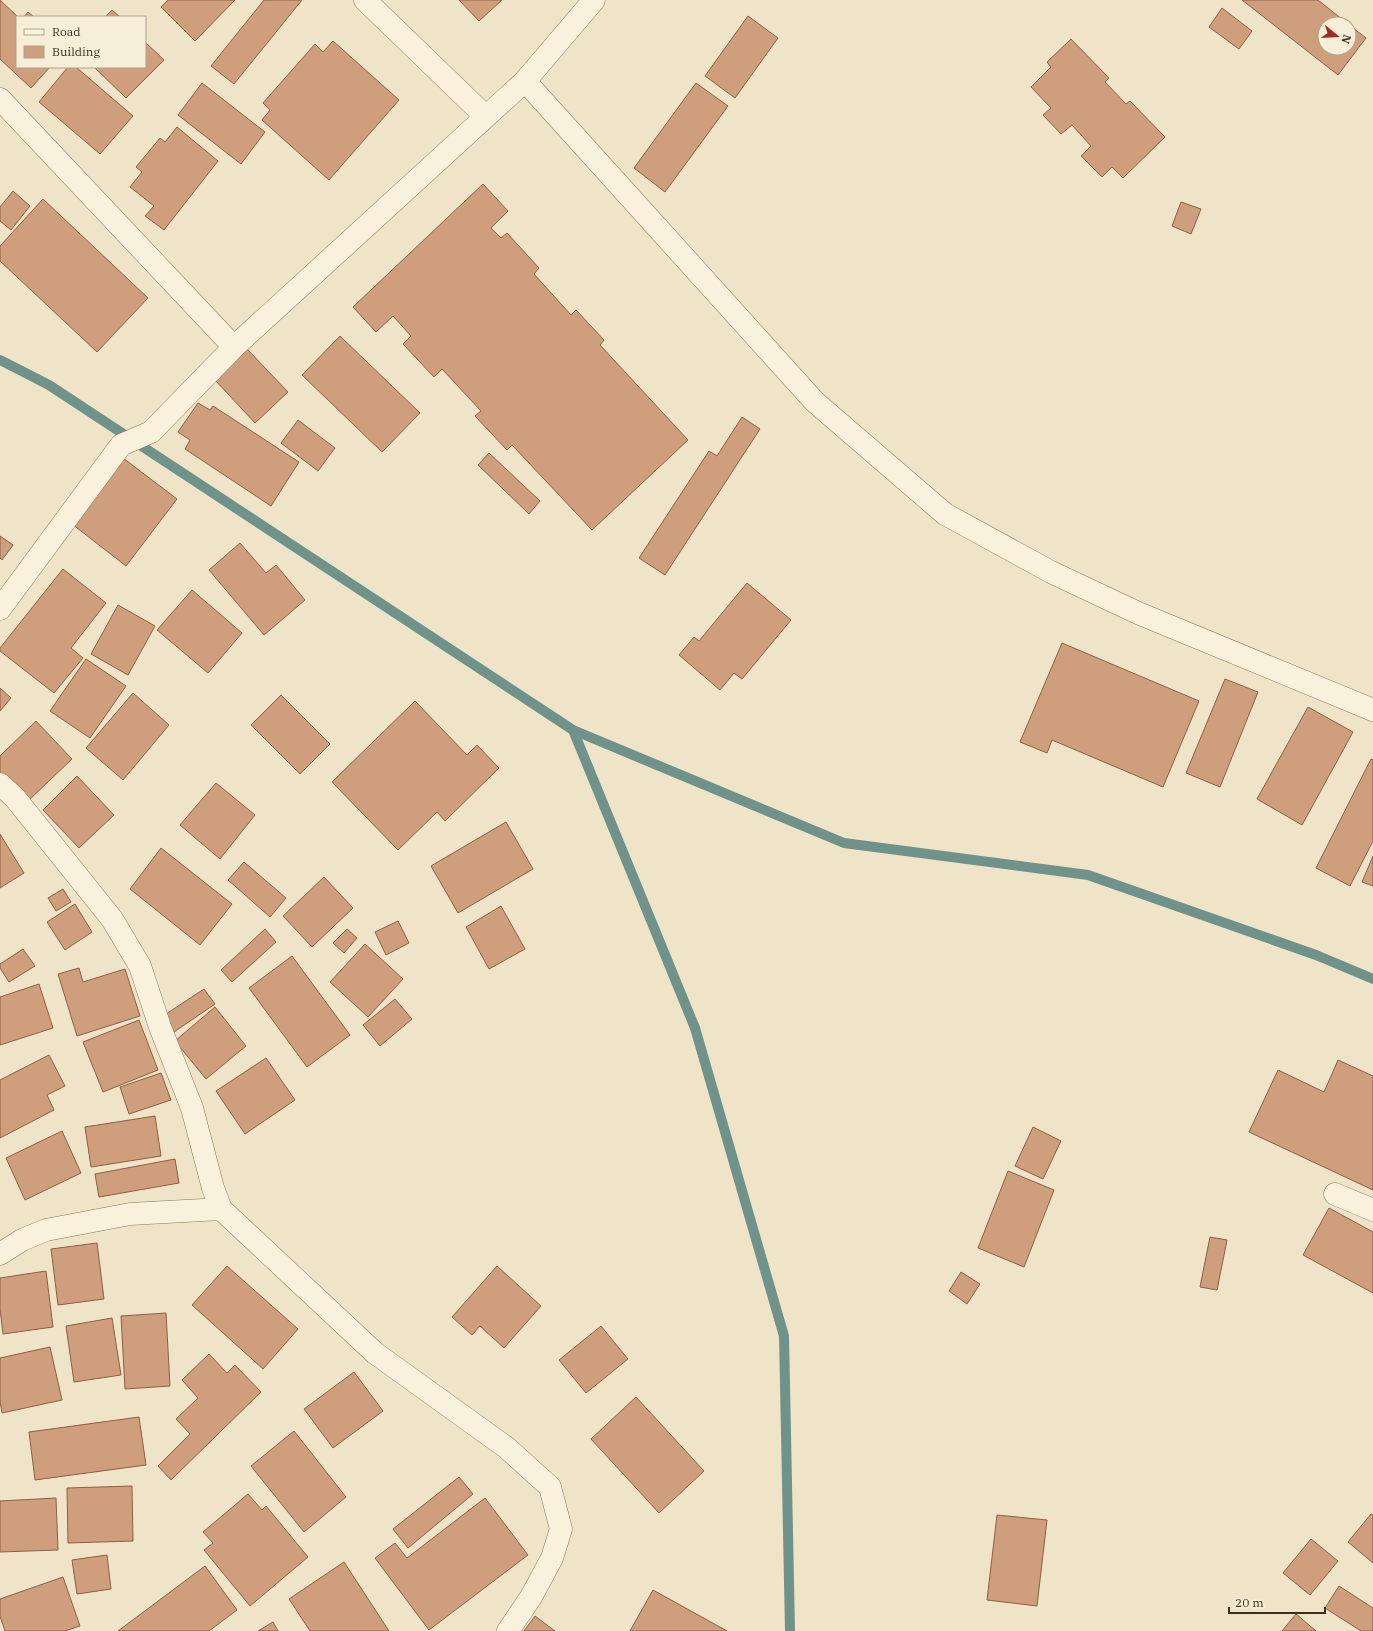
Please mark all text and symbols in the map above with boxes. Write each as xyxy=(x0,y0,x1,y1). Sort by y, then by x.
legend xyxy=(16,16,146,68)
north arrow xyxy=(1317,16,1357,56)
text: Road xyxy=(52,24,81,39)
text: N xyxy=(1338,33,1355,46)
text: Building xyxy=(52,44,100,59)
scale bar xyxy=(1229,1589,1325,1615)
text: 20 m xyxy=(1235,1595,1264,1610)

